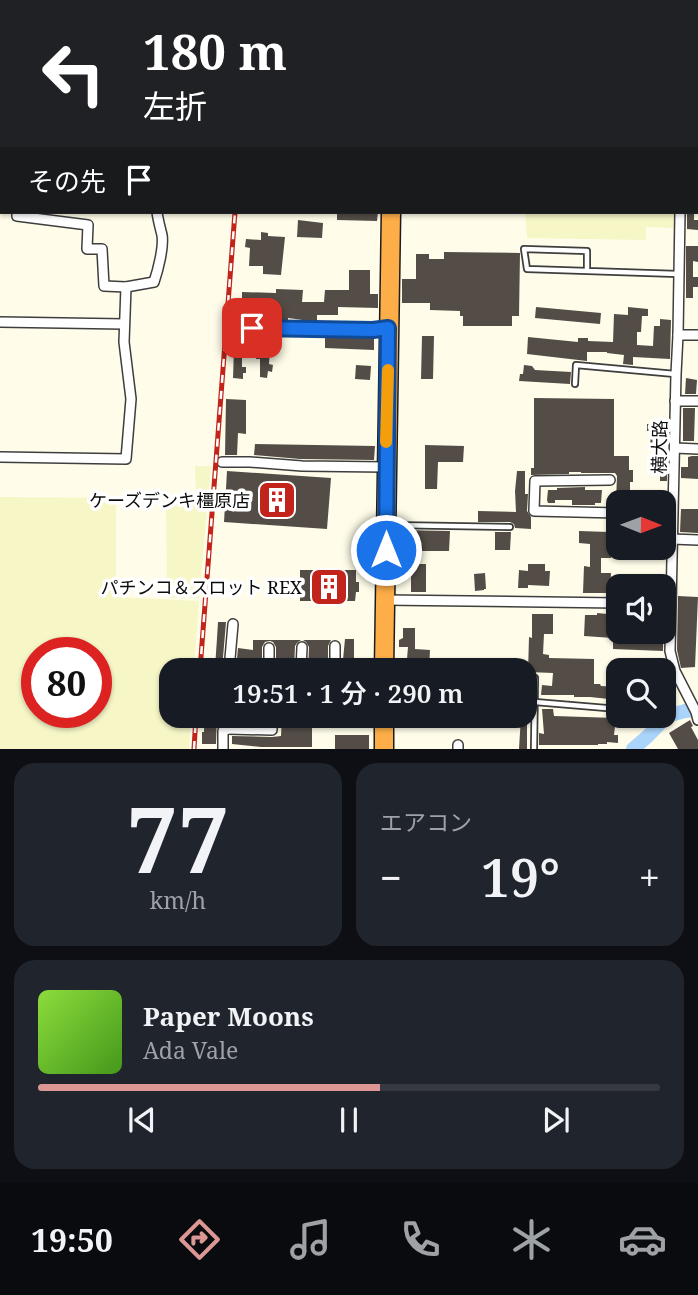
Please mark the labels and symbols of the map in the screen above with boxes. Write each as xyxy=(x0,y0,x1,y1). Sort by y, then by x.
pin xyxy=(222,298,282,358)
street label: 横大路 xyxy=(647,420,671,474)
building icon: ケーズデンキ橿原店 xyxy=(256,479,298,521)
place label: ケーズデンキ橿原店 xyxy=(89,488,250,512)
north arrow xyxy=(606,490,676,560)
position arrow xyxy=(349,513,423,587)
building icon: パチンコ＆スロット REX xyxy=(308,566,350,608)
place label: パチンコ＆スロット REX xyxy=(100,575,302,599)
speed limit sign: 80 xyxy=(21,637,112,728)

